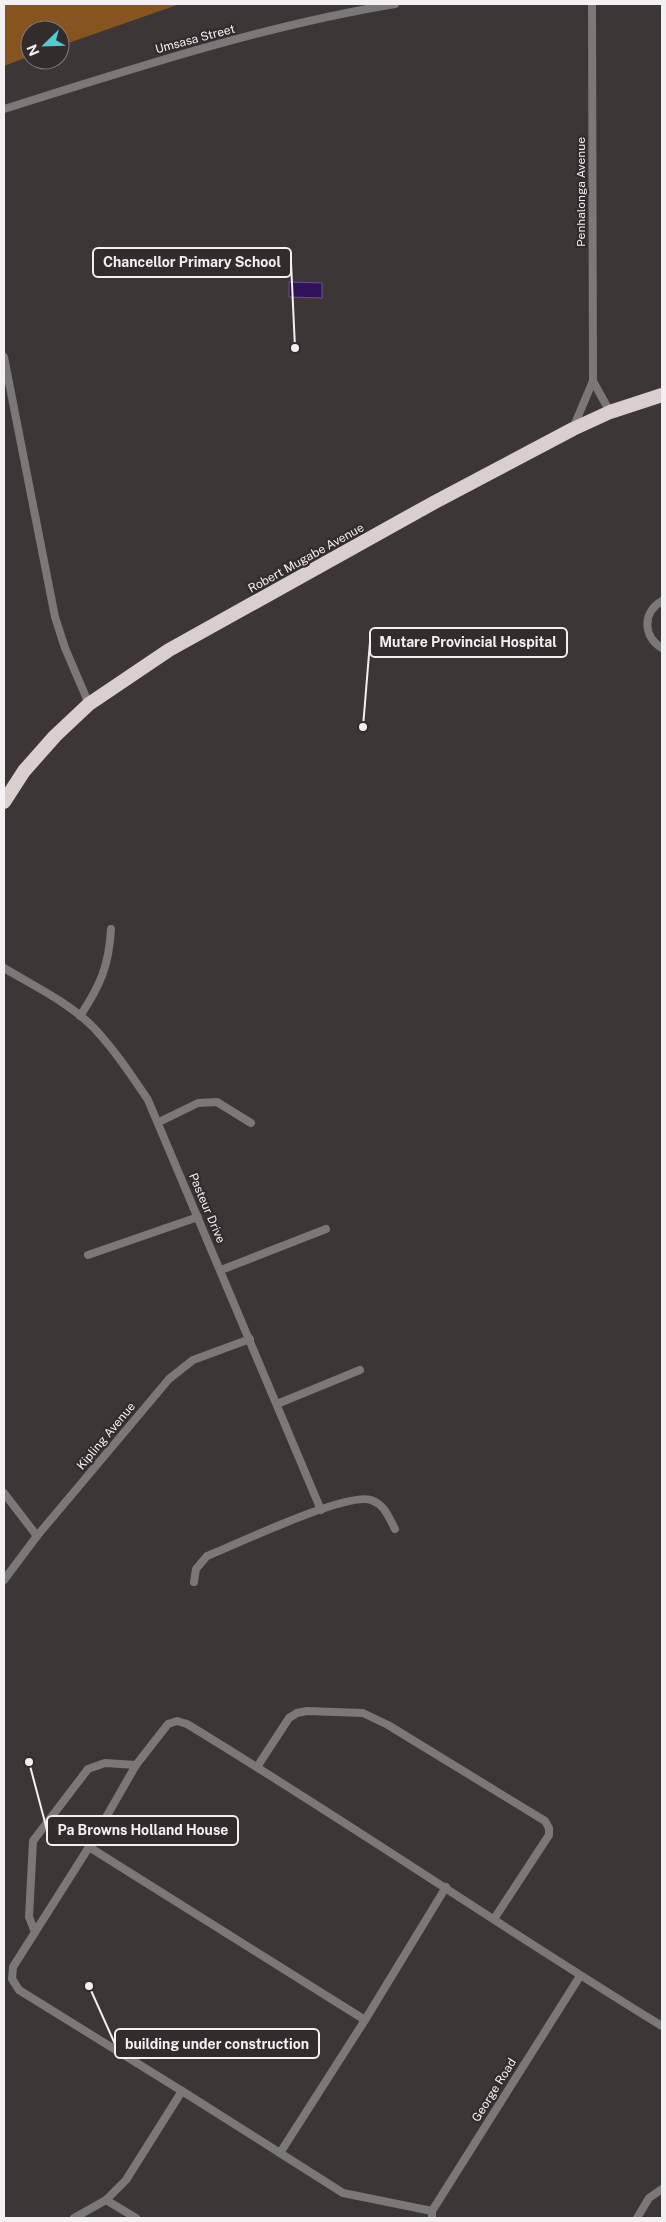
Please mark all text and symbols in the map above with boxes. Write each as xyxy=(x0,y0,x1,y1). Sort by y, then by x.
north arrow xyxy=(20,20,70,70)
street label: Umsasa Street xyxy=(154,22,237,56)
text: N xyxy=(24,42,43,58)
street label: Penhalonga Avenue xyxy=(574,137,588,247)
callout: Chancellor Primary School xyxy=(93,248,291,277)
text: Chancellor Primary School xyxy=(103,254,281,270)
street label: Robert Mugabe Avenue xyxy=(246,520,367,596)
callout: Mutare Provincial Hospital xyxy=(370,628,567,657)
text: Mutare Provincial Hospital xyxy=(379,634,557,650)
street label: Pasteur Drive xyxy=(186,1171,228,1245)
street label: Kipling Avenue xyxy=(74,1399,138,1472)
callout: Pa Browns Holland House xyxy=(47,1816,238,1845)
text: Pa Browns Holland House xyxy=(58,1822,228,1838)
callout: building under construction xyxy=(115,2029,319,2058)
text: building under construction xyxy=(125,2036,309,2052)
street label: George Road xyxy=(469,2056,519,2124)

